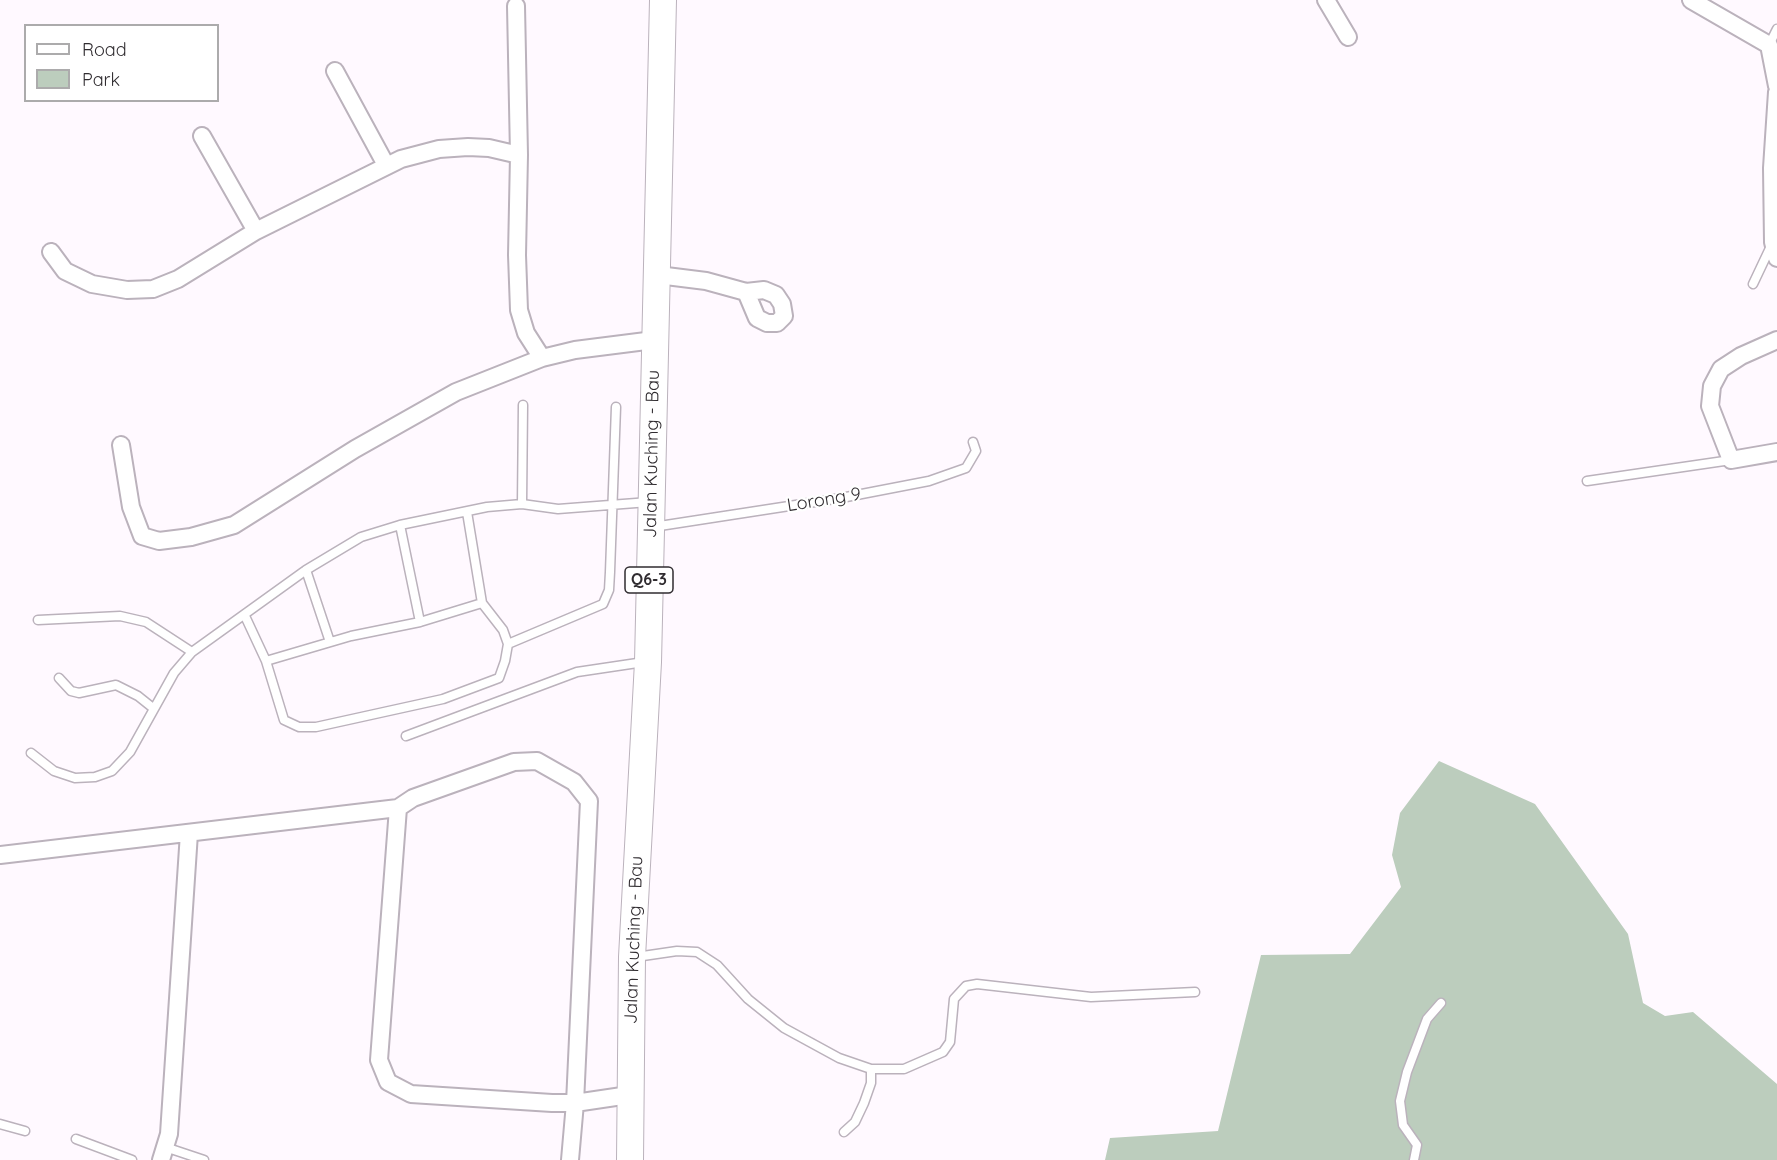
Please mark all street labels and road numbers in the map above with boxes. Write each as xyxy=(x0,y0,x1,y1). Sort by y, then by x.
street label: Jalan Kuching - Bau xyxy=(640,370,664,538)
street label: Lorong 9 xyxy=(786,484,862,516)
road number: Q6-3 xyxy=(625,567,673,593)
street label: Jalan Kuching - Bau xyxy=(620,856,648,1024)

